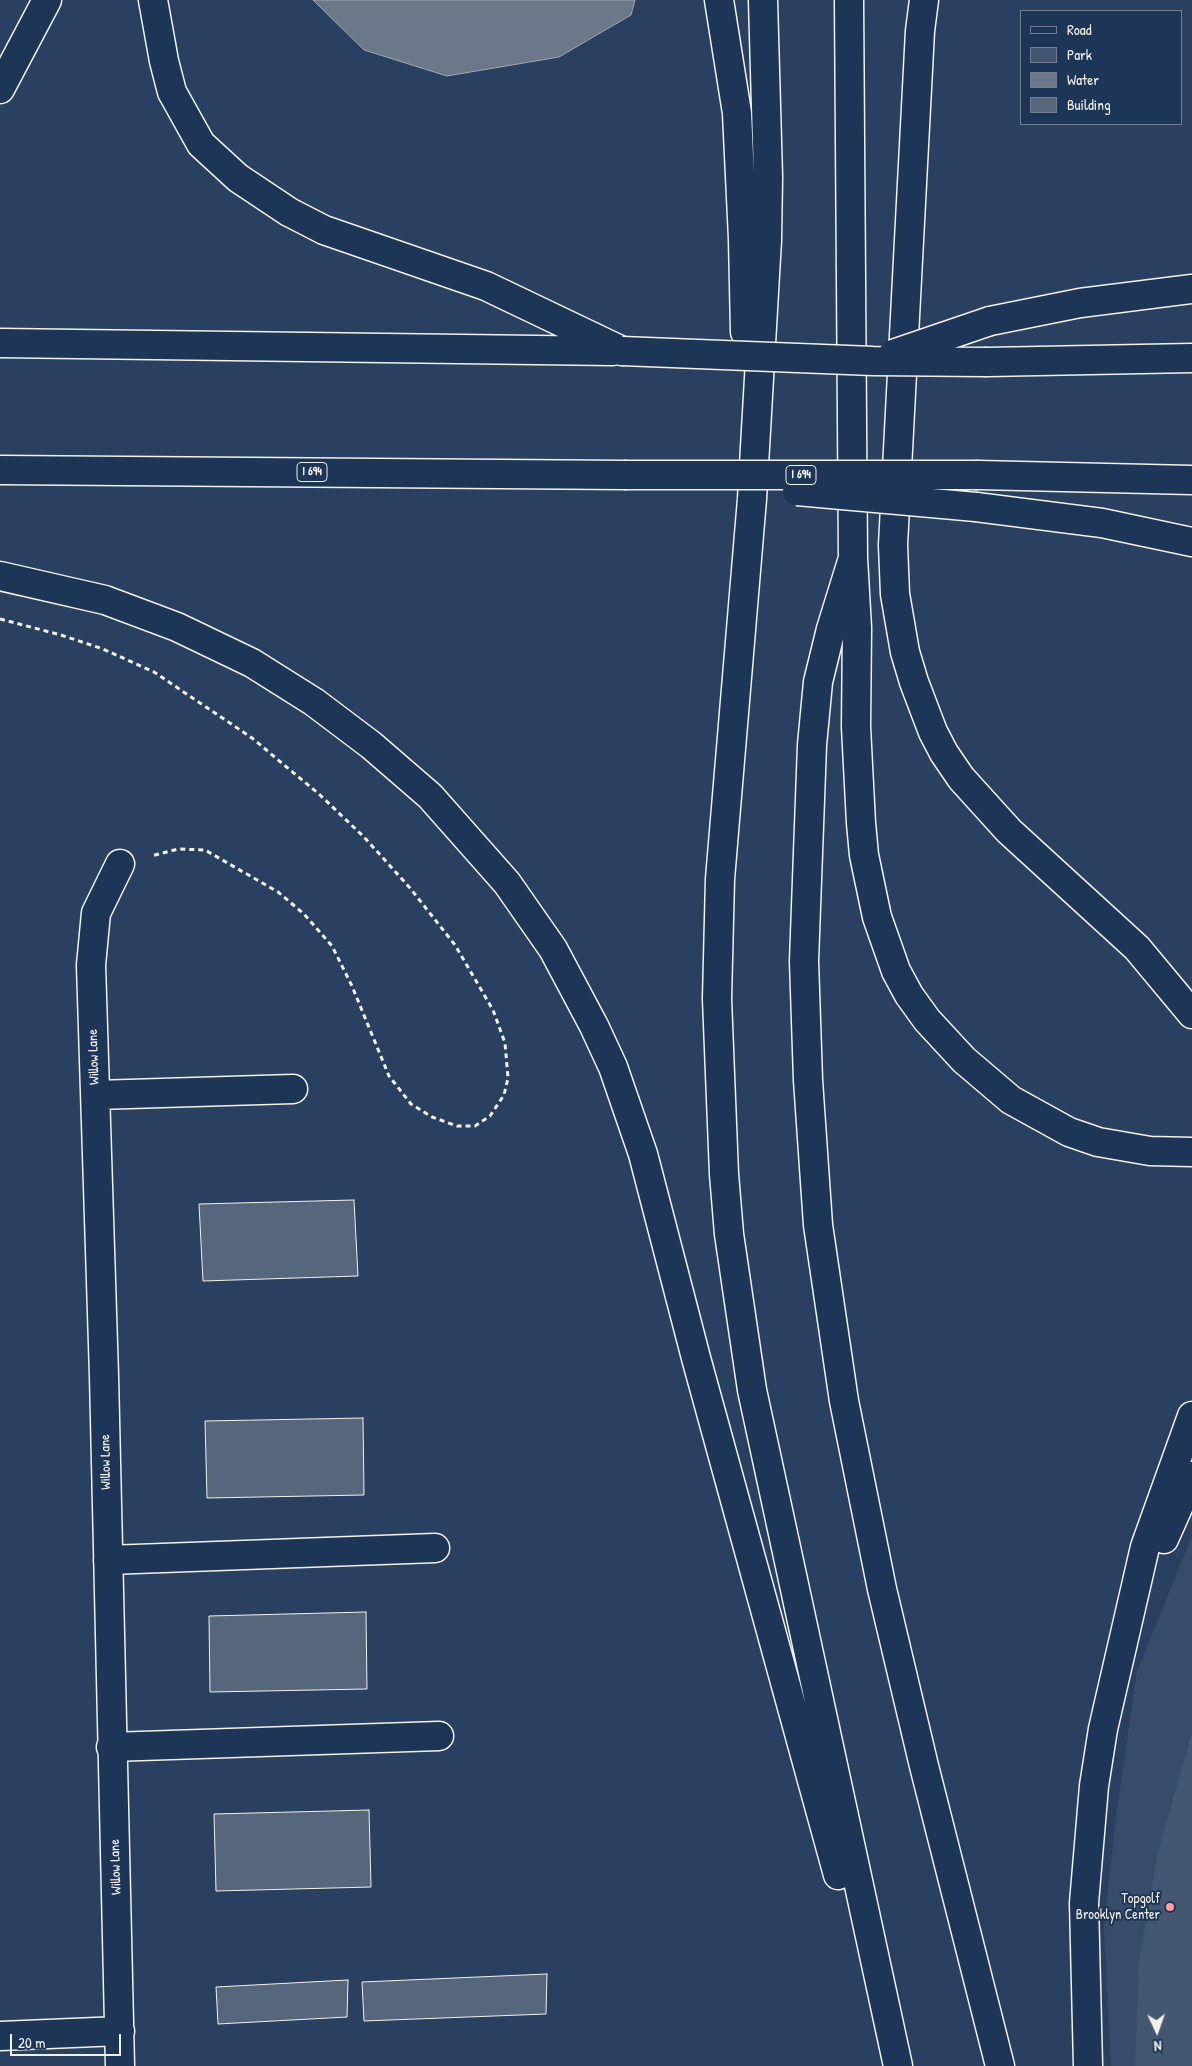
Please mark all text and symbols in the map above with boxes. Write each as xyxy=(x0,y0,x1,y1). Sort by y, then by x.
legend xyxy=(1020,10,1182,125)
text: Road xyxy=(1067,19,1092,40)
text: Park xyxy=(1067,44,1092,65)
text: Water xyxy=(1067,69,1099,90)
text: Building xyxy=(1067,94,1111,115)
road number: I 694 xyxy=(297,462,327,482)
road number: I 694 xyxy=(786,466,816,484)
street label: Willow Lane xyxy=(85,1029,103,1085)
street label: Willow Lane xyxy=(97,1434,115,1490)
street label: Willow Lane xyxy=(107,1839,125,1895)
place label: Topgolf Brooklyn Center xyxy=(1076,1891,1160,1924)
marker: Topgolf Brooklyn Center xyxy=(1164,1901,1176,1913)
north arrow xyxy=(1132,2006,1182,2056)
scale bar xyxy=(12,2024,124,2056)
text: 20 m xyxy=(18,2032,45,2053)
text: N xyxy=(1154,2037,1162,2056)

